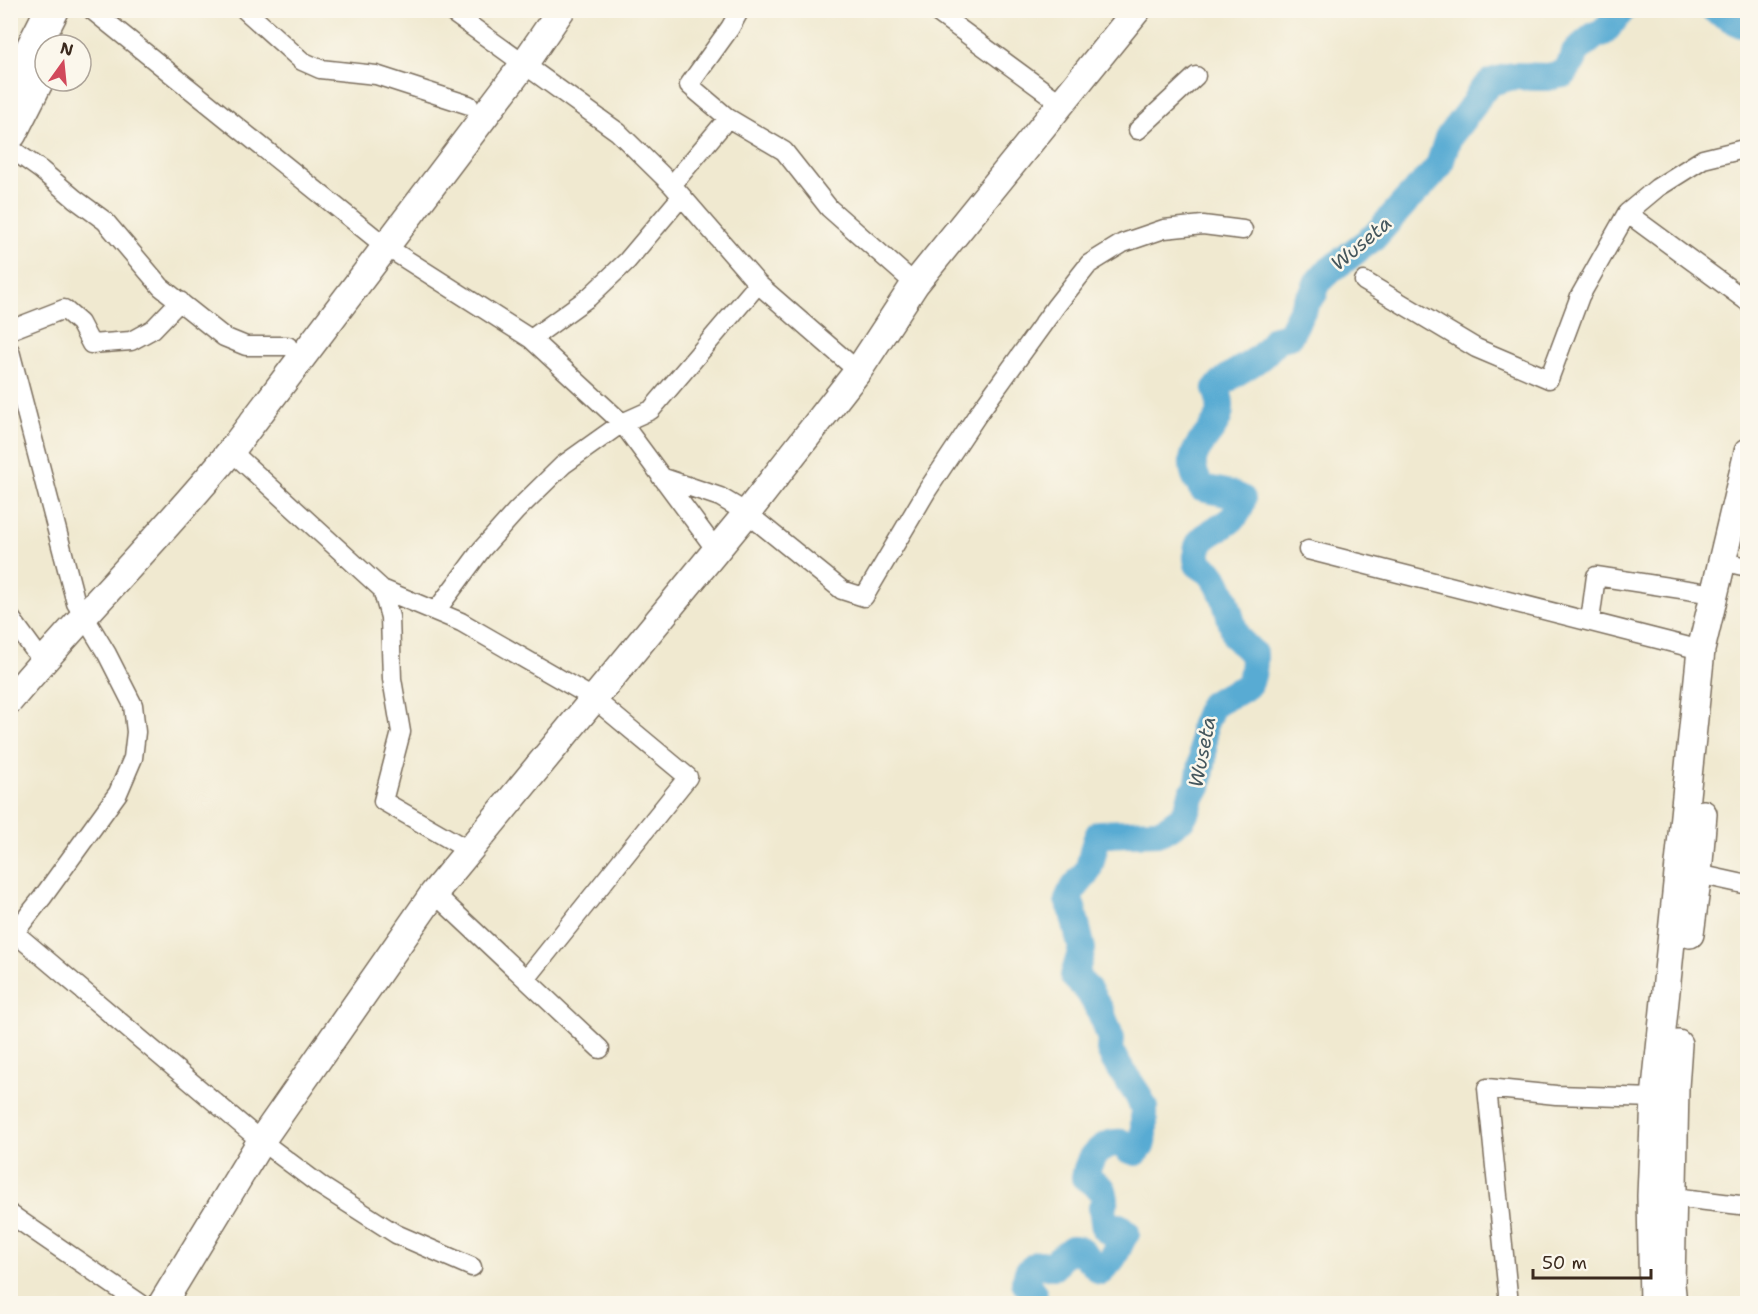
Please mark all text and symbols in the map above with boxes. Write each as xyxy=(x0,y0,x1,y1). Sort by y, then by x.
north arrow xyxy=(33,33,93,93)
text: N xyxy=(58,37,76,61)
water label: Wuseta xyxy=(1325,210,1397,276)
water label: Wuseta xyxy=(1182,714,1222,790)
scale bar xyxy=(1533,1242,1652,1280)
text: 50 m xyxy=(1542,1251,1587,1275)

